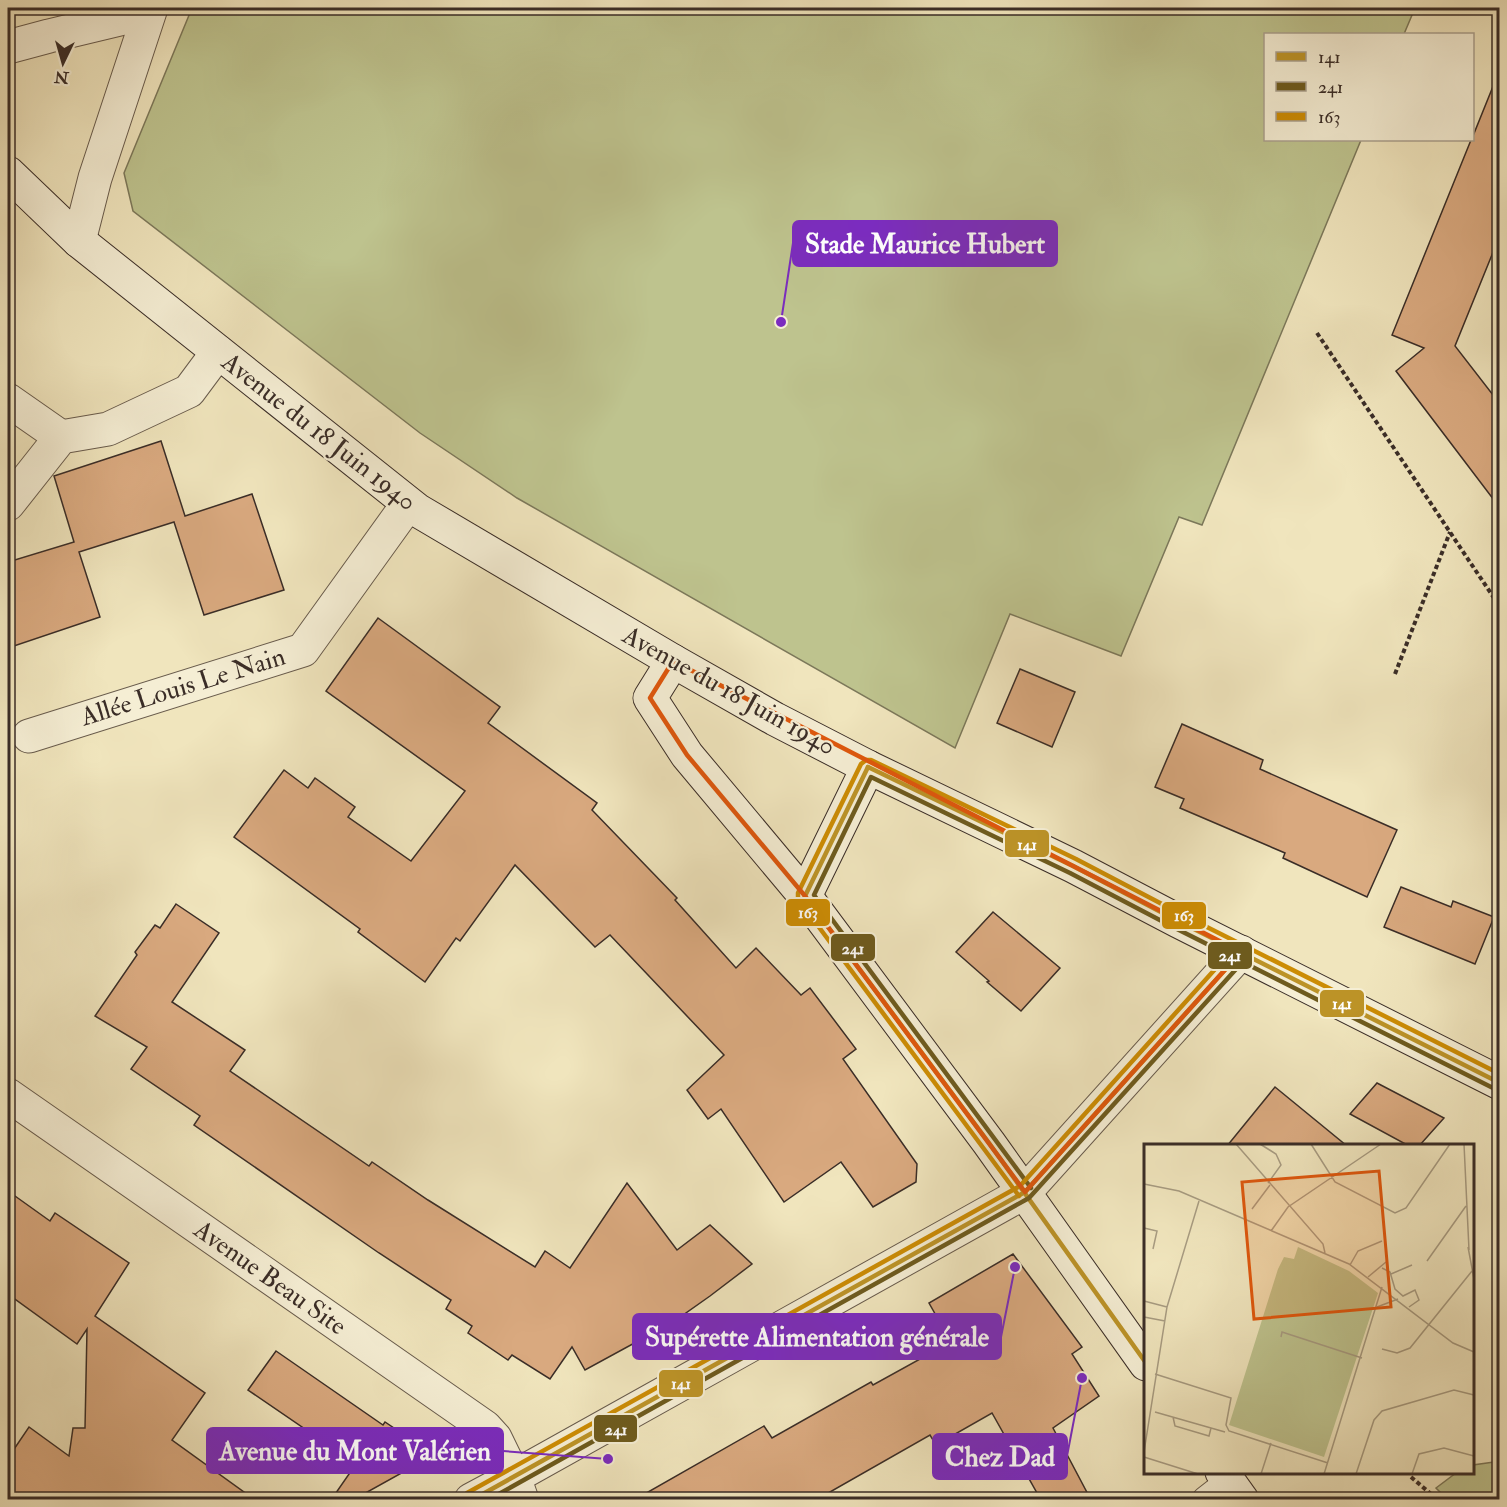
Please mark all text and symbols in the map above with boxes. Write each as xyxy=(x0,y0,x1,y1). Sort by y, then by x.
north arrow xyxy=(33,33,93,93)
legend xyxy=(1264,33,1474,141)
text: 141 xyxy=(1318,46,1341,69)
text: N xyxy=(53,66,71,88)
text: 241 xyxy=(1318,76,1343,99)
text: 163 xyxy=(1318,106,1340,129)
callout: Stade Maurice Hubert xyxy=(793,221,1057,266)
text: Stade Maurice Hubert xyxy=(805,228,1045,261)
street label: Avenue du 18 Juin 1940 xyxy=(214,345,423,518)
street label: Avenue du 18 Juin 1940 xyxy=(616,619,841,763)
street label: Allée Louis Le Nain xyxy=(76,641,289,734)
line badge: 141 xyxy=(1004,829,1050,858)
text: 141 xyxy=(1017,835,1037,855)
line badge: 163 xyxy=(785,898,831,927)
line badge: 163 xyxy=(1161,901,1207,930)
text: 163 xyxy=(798,903,818,923)
text: 163 xyxy=(1174,906,1194,926)
line badge: 241 xyxy=(830,933,876,962)
text: 241 xyxy=(842,939,865,959)
line badge: 241 xyxy=(1207,941,1253,970)
text: 241 xyxy=(1219,946,1242,966)
line badge: 141 xyxy=(1319,989,1365,1018)
text: 141 xyxy=(1332,994,1352,1014)
inset map xyxy=(1144,1144,1474,1474)
street label: Avenue Beau Site xyxy=(187,1213,352,1342)
callout: Supérette Alimentation générale xyxy=(633,1314,1001,1359)
text: Supérette Alimentation générale xyxy=(645,1321,990,1355)
line badge: 141 xyxy=(658,1369,704,1398)
text: 141 xyxy=(671,1374,691,1394)
line badge: 241 xyxy=(593,1414,638,1443)
text: 241 xyxy=(605,1420,628,1440)
callout: Avenue du Mont Valérien xyxy=(207,1428,503,1473)
callout: Chez Dad xyxy=(933,1434,1067,1479)
text: Avenue du Mont Valérien xyxy=(218,1435,491,1468)
text: Chez Dad xyxy=(945,1441,1056,1474)

